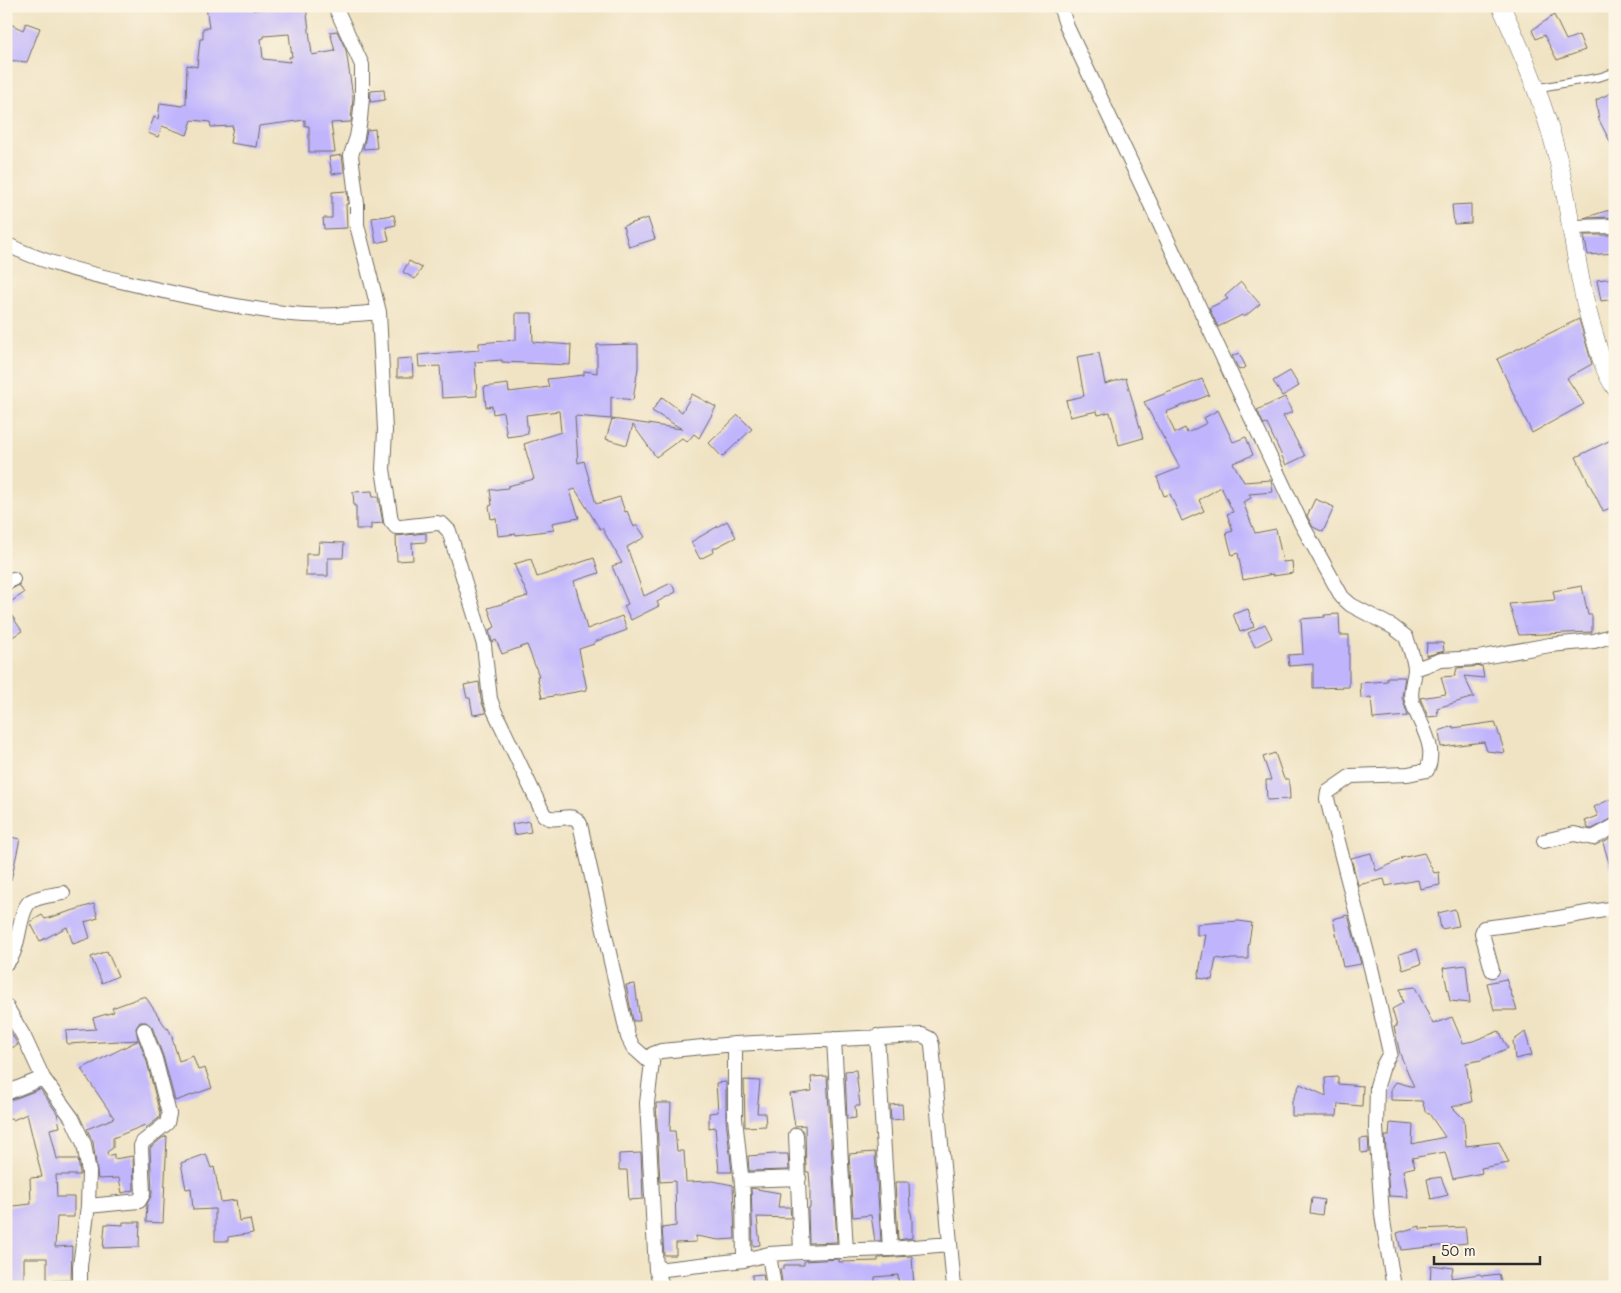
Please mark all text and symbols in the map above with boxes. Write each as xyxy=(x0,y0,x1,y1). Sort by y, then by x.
scale bar xyxy=(1434,1233,1540,1265)
text: 50 m xyxy=(1441,1240,1476,1260)

